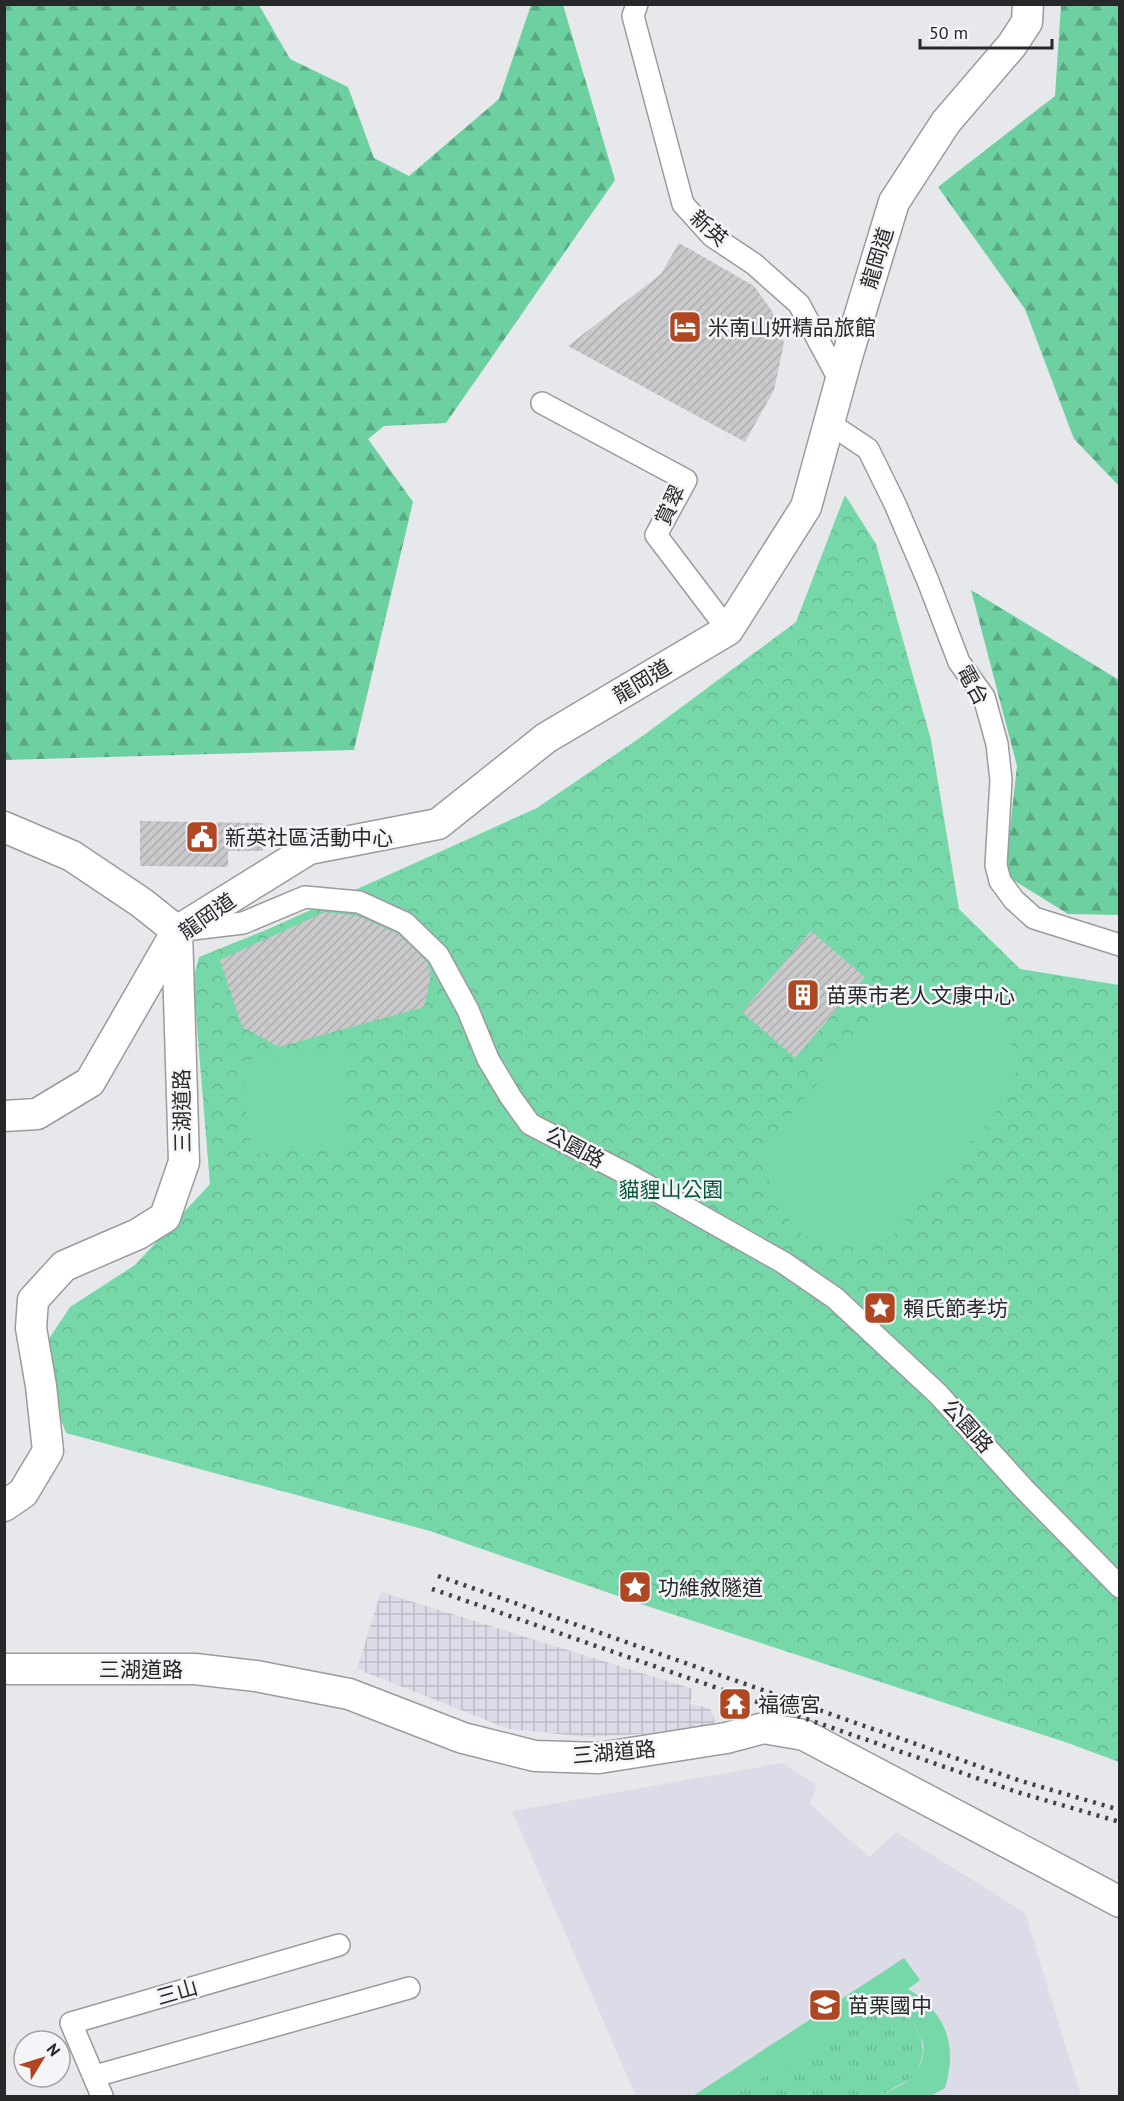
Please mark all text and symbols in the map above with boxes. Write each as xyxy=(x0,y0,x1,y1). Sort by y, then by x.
scale bar xyxy=(920,12,1052,50)
text: 50 m xyxy=(929,21,968,44)
street label: 新英 xyxy=(684,204,734,252)
street label: 龍岡道 xyxy=(855,224,899,292)
hotel icon: 米南山妍精品旅館 xyxy=(667,309,703,345)
place label: 米南山妍精品旅館 xyxy=(708,314,876,341)
street label: 賞翠 xyxy=(649,480,691,530)
street label: 龍岡道 xyxy=(608,653,676,709)
street label: 電台 xyxy=(951,660,995,710)
public building icon: 新英社區活動中心 xyxy=(184,819,220,855)
place label: 新英社區活動中心 xyxy=(225,824,393,851)
street label: 龍岡道 xyxy=(173,887,241,945)
building icon: 苗栗市老人文康中心 xyxy=(785,977,821,1013)
place label: 苗栗市老人文康中心 xyxy=(826,982,1015,1009)
street label: 三湖道路 xyxy=(168,1069,196,1153)
street label: 公園路 xyxy=(541,1120,609,1174)
park label: 貓貍山公園 xyxy=(619,1176,724,1203)
place icon: 賴氏節孝坊 xyxy=(862,1290,898,1326)
place label: 賴氏節孝坊 xyxy=(903,1295,1008,1322)
street label: 公園路 xyxy=(937,1394,999,1458)
place icon: 功維敘隧道 xyxy=(617,1569,653,1605)
place label: 功維敘隧道 xyxy=(658,1574,763,1601)
street label: 三湖道路 xyxy=(99,1656,183,1683)
temple icon: 福德宮 xyxy=(717,1686,753,1722)
place label: 福德宮 xyxy=(758,1691,821,1718)
street label: 三湖道路 xyxy=(571,1735,657,1769)
street label: 三山 xyxy=(153,1973,201,2011)
school or university icon: 苗栗國中 xyxy=(807,1987,843,2023)
place label: 苗栗國中 xyxy=(848,1992,932,2019)
north arrow xyxy=(12,2029,72,2089)
text: N xyxy=(43,2039,65,2060)

